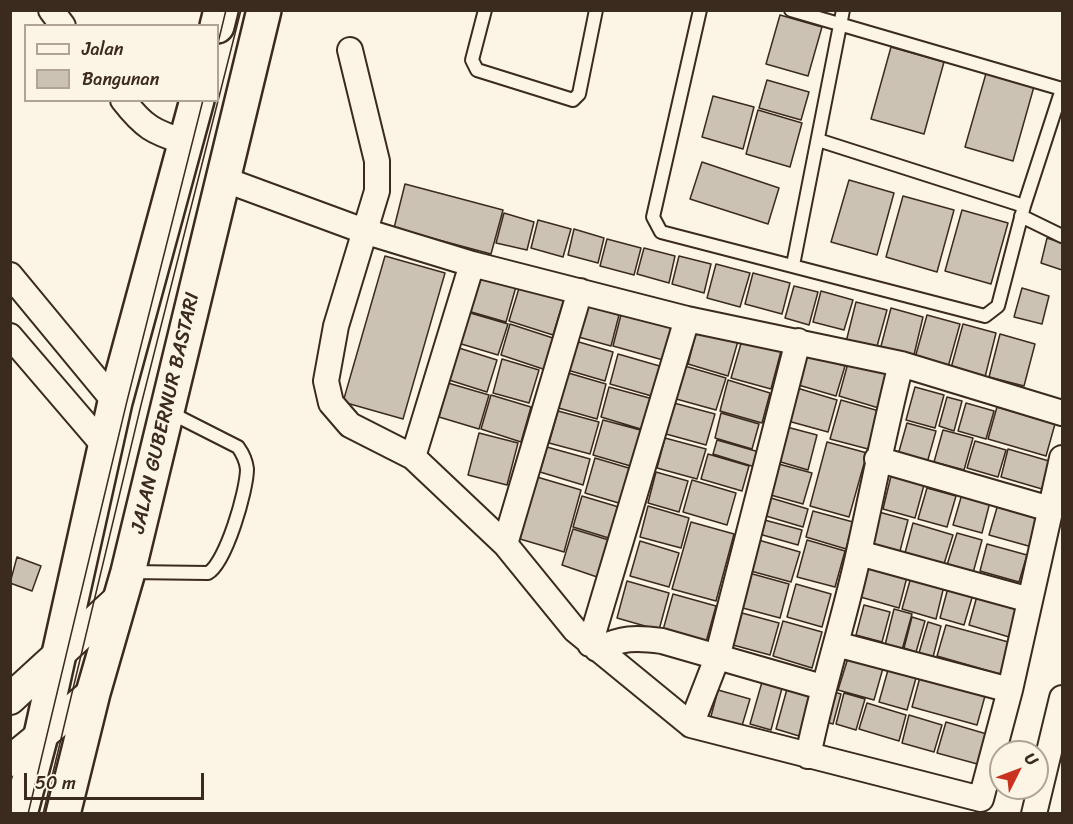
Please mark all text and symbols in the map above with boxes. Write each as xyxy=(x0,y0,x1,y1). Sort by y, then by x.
legend xyxy=(24,24,219,102)
text: Jalan xyxy=(82,33,123,65)
text: Bangunan xyxy=(82,63,159,95)
street label: JALAN GUBERNUR BASTARI xyxy=(127,290,205,536)
north arrow xyxy=(989,740,1049,800)
text: U xyxy=(1017,745,1046,773)
scale bar xyxy=(27,761,207,799)
text: 50 m xyxy=(35,767,76,799)

